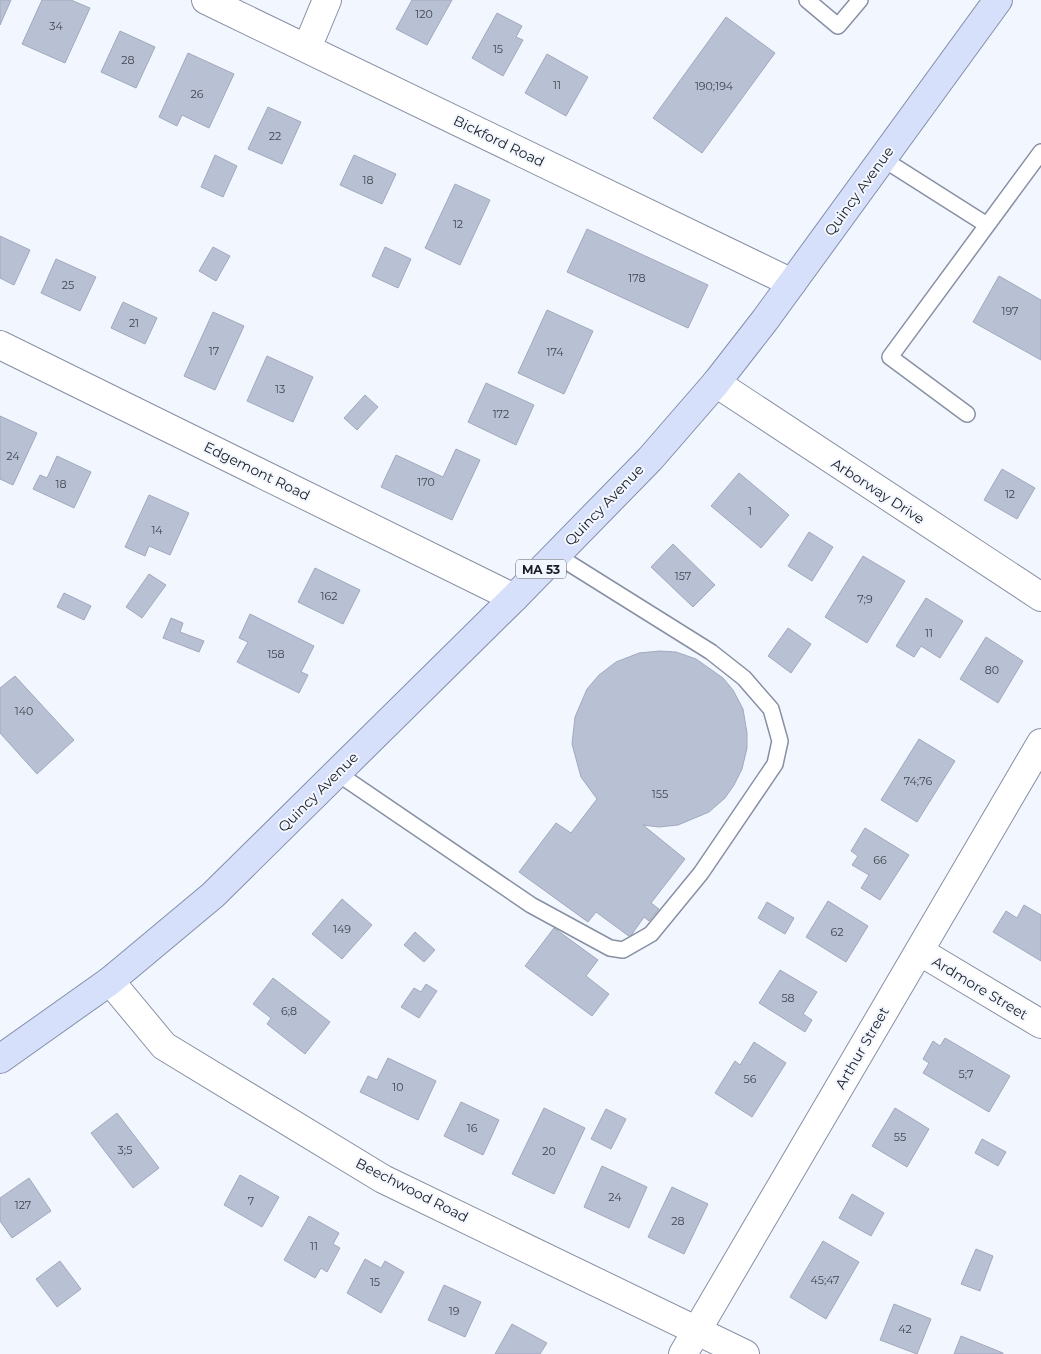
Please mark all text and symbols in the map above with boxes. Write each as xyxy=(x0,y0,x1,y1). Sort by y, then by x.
house number: 120 xyxy=(415,7,433,21)
house number: 34 xyxy=(49,19,63,33)
house number: 15 xyxy=(493,42,503,56)
house number: 28 xyxy=(121,53,135,67)
house number: 11 xyxy=(553,78,561,92)
house number: 190;194 xyxy=(695,79,734,93)
house number: 26 xyxy=(191,87,204,101)
street label: Bickford Road xyxy=(451,111,547,171)
house number: 22 xyxy=(269,129,281,143)
street label: Quincy Avenue xyxy=(820,143,898,239)
house number: 18 xyxy=(363,173,374,187)
house number: 12 xyxy=(453,217,463,231)
house number: 178 xyxy=(628,271,646,285)
house number: 25 xyxy=(62,278,74,292)
house number: 197 xyxy=(1001,304,1019,318)
house number: 21 xyxy=(129,316,139,330)
house number: 17 xyxy=(209,344,219,358)
house number: 174 xyxy=(546,345,564,359)
house number: 13 xyxy=(275,382,285,396)
house number: 172 xyxy=(493,407,509,421)
street label: Edgemont Road xyxy=(201,438,313,504)
house number: 24 xyxy=(6,449,20,463)
street label: Arborway Drive xyxy=(828,454,928,528)
street label: Quincy Avenue xyxy=(561,461,647,549)
house number: 170 xyxy=(417,475,435,489)
house number: 18 xyxy=(56,477,67,491)
house number: 12 xyxy=(1005,487,1015,501)
house number: 1 xyxy=(748,504,752,518)
house number: 14 xyxy=(151,523,163,537)
road number: MA 53 xyxy=(516,560,566,578)
house number: 157 xyxy=(675,569,691,583)
house number: 162 xyxy=(321,589,337,603)
house number: 7;9 xyxy=(857,592,873,606)
house number: 11 xyxy=(925,626,933,640)
house number: 158 xyxy=(267,647,285,661)
house number: 80 xyxy=(985,663,999,677)
house number: 140 xyxy=(15,704,33,718)
street label: Quincy Avenue xyxy=(274,748,362,836)
house number: 74;76 xyxy=(904,774,933,788)
house number: 155 xyxy=(652,787,668,801)
house number: 66 xyxy=(873,853,887,867)
house number: 149 xyxy=(333,922,351,936)
house number: 62 xyxy=(831,925,843,939)
street label: Ardmore Street xyxy=(929,952,1031,1024)
house number: 58 xyxy=(781,991,795,1005)
street label: Arthur Street xyxy=(831,1003,893,1092)
house number: 6;8 xyxy=(281,1004,297,1018)
house number: 5;7 xyxy=(958,1067,974,1081)
house number: 56 xyxy=(744,1072,757,1086)
house number: 10 xyxy=(392,1080,404,1094)
house number: 16 xyxy=(467,1121,478,1135)
house number: 55 xyxy=(894,1130,906,1144)
house number: 3;5 xyxy=(118,1143,132,1157)
house number: 20 xyxy=(542,1144,556,1158)
street label: Beechwood Road xyxy=(353,1154,471,1226)
house number: 24 xyxy=(608,1190,622,1204)
house number: 7 xyxy=(248,1194,254,1208)
house number: 127 xyxy=(15,1198,31,1212)
house number: 28 xyxy=(671,1214,685,1228)
house number: 11 xyxy=(310,1239,318,1253)
house number: 45;47 xyxy=(810,1273,840,1287)
house number: 15 xyxy=(370,1275,380,1289)
house number: 19 xyxy=(449,1304,460,1318)
house number: 42 xyxy=(898,1322,912,1336)

